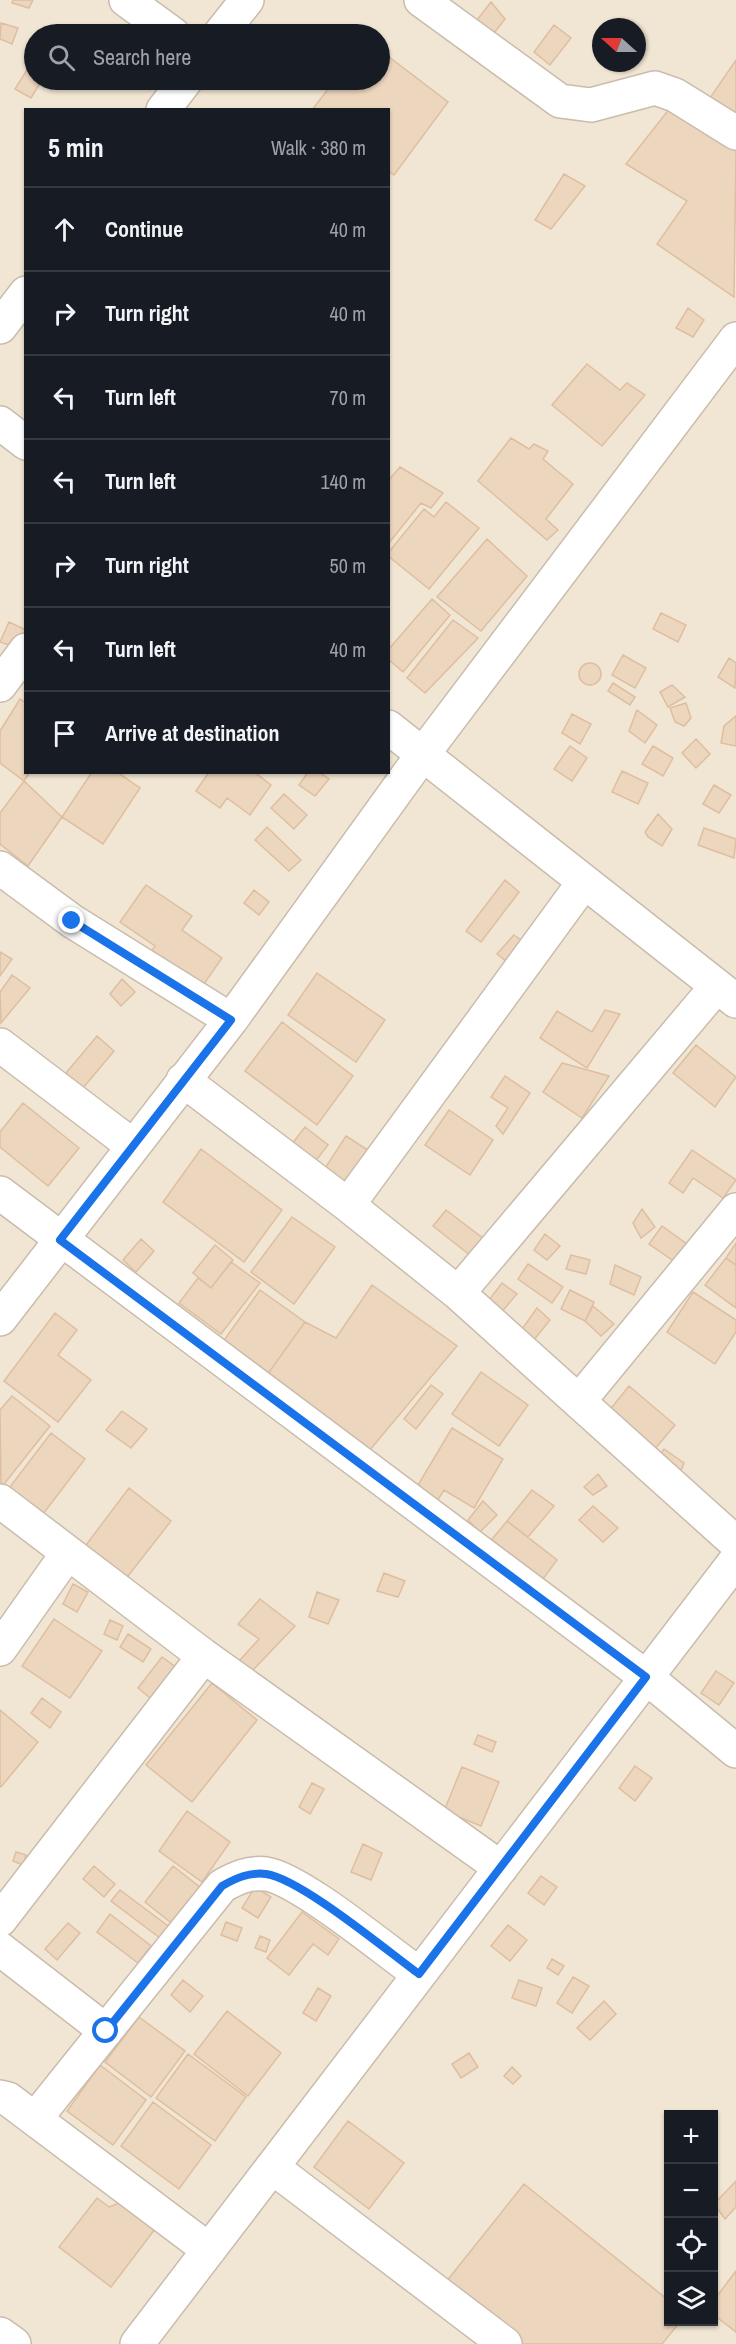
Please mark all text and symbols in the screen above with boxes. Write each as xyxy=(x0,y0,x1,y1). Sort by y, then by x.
north arrow xyxy=(592,18,646,72)
search box xyxy=(24,24,390,90)
icon: search xyxy=(45,41,78,74)
text: Search here xyxy=(93,42,191,72)
text: 5 min xyxy=(48,130,104,165)
text: Walk · 380 m xyxy=(271,134,366,161)
icon: ahead xyxy=(48,213,81,246)
text: Continue xyxy=(105,214,183,244)
text: 40 m xyxy=(330,216,366,243)
icon: right xyxy=(48,297,81,330)
text: Turn right xyxy=(105,298,189,328)
text: 40 m xyxy=(330,300,366,327)
icon: left xyxy=(48,381,81,414)
text: Turn left xyxy=(105,382,176,412)
text: 70 m xyxy=(330,384,366,411)
icon: left xyxy=(48,465,81,498)
text: Turn left xyxy=(105,466,176,496)
text: 140 m xyxy=(320,468,366,495)
icon: right xyxy=(48,549,81,582)
text: Turn right xyxy=(105,550,189,580)
text: 50 m xyxy=(330,552,366,579)
icon: left xyxy=(48,633,81,666)
text: Turn left xyxy=(105,634,176,664)
text: 40 m xyxy=(330,636,366,663)
icon: arrive xyxy=(48,717,81,750)
text: Arrive at destination xyxy=(105,718,279,748)
route end xyxy=(58,907,84,933)
route start xyxy=(92,2017,118,2043)
map controls xyxy=(664,2110,718,2326)
button: + xyxy=(664,2110,718,2164)
button: − xyxy=(664,2164,718,2218)
button: locate xyxy=(664,2218,718,2272)
button: layers xyxy=(664,2272,718,2326)

